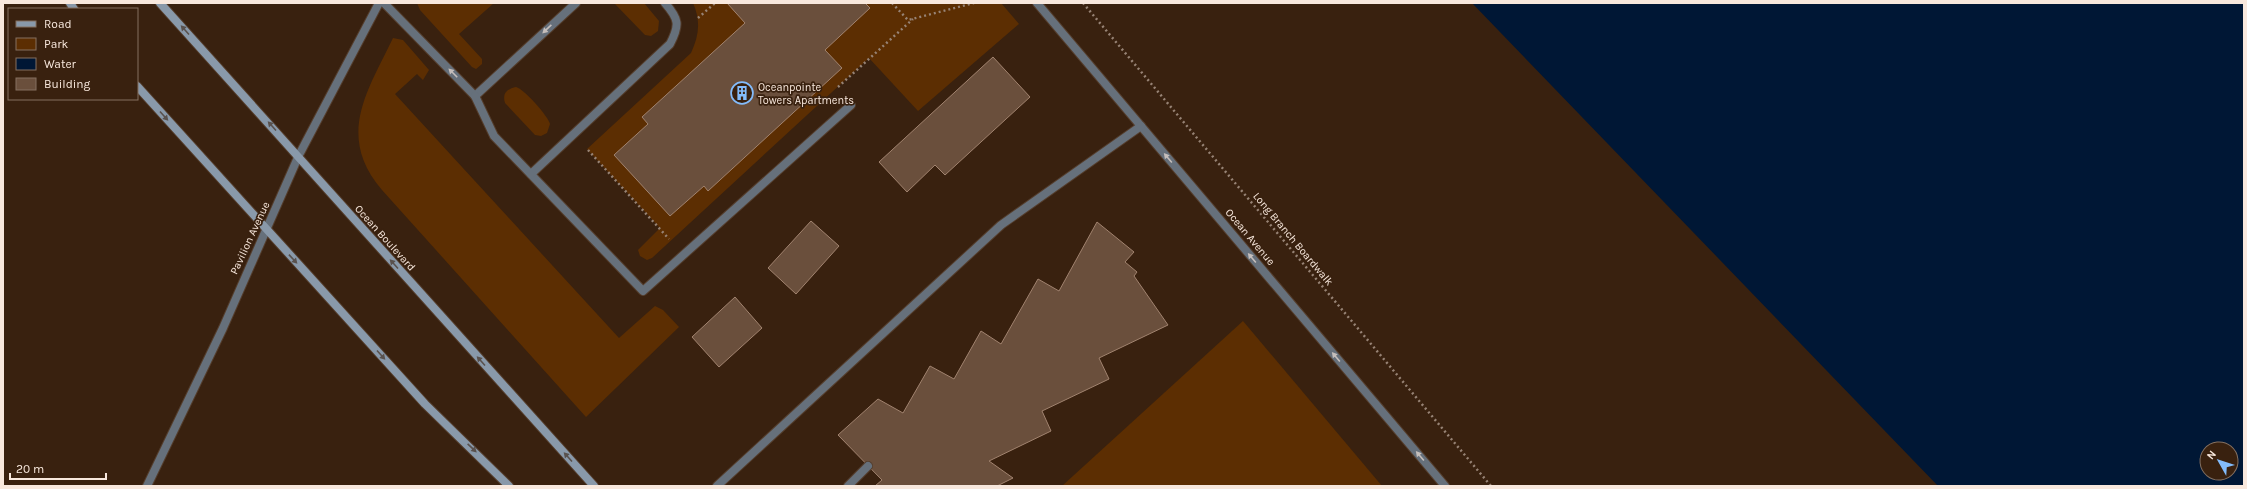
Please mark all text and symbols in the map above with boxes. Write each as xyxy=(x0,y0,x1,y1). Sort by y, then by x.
legend xyxy=(8,8,138,100)
text: Road xyxy=(44,17,72,31)
one-way arrow xyxy=(180,25,190,35)
one-way arrow xyxy=(542,25,552,34)
text: Park xyxy=(44,37,69,51)
text: Water xyxy=(44,57,77,71)
one-way arrow xyxy=(448,68,458,78)
text: Building xyxy=(44,77,91,91)
building icon: Oceanpointe Towers Apartments xyxy=(729,80,755,106)
place label: Oceanpointe Towers Apartments xyxy=(758,81,854,107)
one-way arrow xyxy=(159,112,168,121)
one-way arrow xyxy=(268,121,277,131)
one-way arrow xyxy=(1164,153,1173,164)
street label: Long Branch Boardwalk xyxy=(1250,190,1336,288)
street label: Pavilion Avenue xyxy=(227,199,273,276)
street label: Ocean Boulevard xyxy=(352,202,418,274)
street label: Ocean Avenue xyxy=(1223,206,1278,268)
one-way arrow xyxy=(1248,252,1257,263)
one-way arrow xyxy=(289,254,298,265)
one-way arrow xyxy=(389,259,398,269)
one-way arrow xyxy=(376,350,386,360)
one-way arrow xyxy=(1332,352,1341,362)
one-way arrow xyxy=(476,356,485,366)
north arrow xyxy=(2199,441,2239,481)
one-way arrow xyxy=(467,443,477,453)
text: N xyxy=(2204,448,2219,462)
one-way arrow xyxy=(1416,451,1425,462)
one-way arrow xyxy=(563,452,572,463)
scale bar xyxy=(10,455,106,481)
text: 20 m xyxy=(16,462,44,476)

